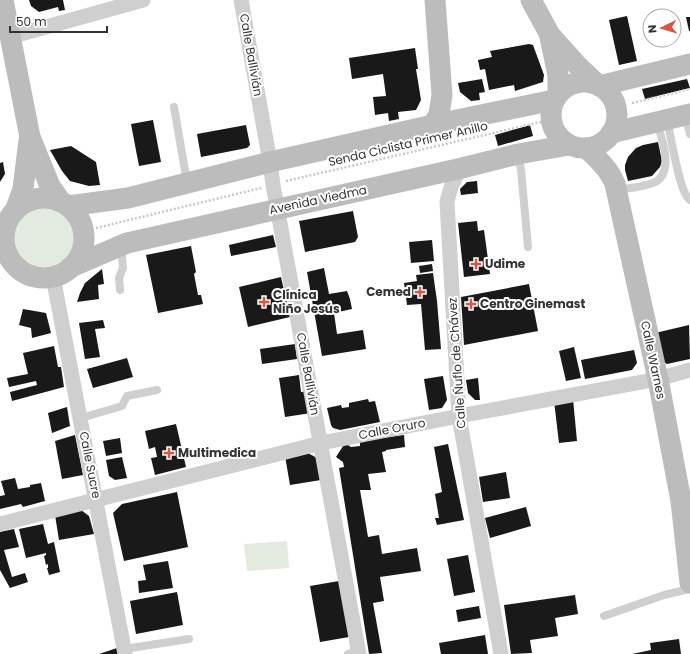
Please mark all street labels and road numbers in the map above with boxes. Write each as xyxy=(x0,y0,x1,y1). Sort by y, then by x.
street label: Calle Ballivián xyxy=(236,12,267,98)
street label: Senda Ciclista Primer Anillo xyxy=(327,117,490,170)
street label: Avenida Viedma xyxy=(268,181,368,218)
street label: Calle Ñuflo de Chávez xyxy=(443,297,470,429)
street label: Calle Warnes xyxy=(637,319,670,401)
street label: Calle Ballivián xyxy=(293,331,324,417)
street label: Calle Oruro xyxy=(357,414,427,443)
street label: Calle Sucre xyxy=(76,430,105,500)

